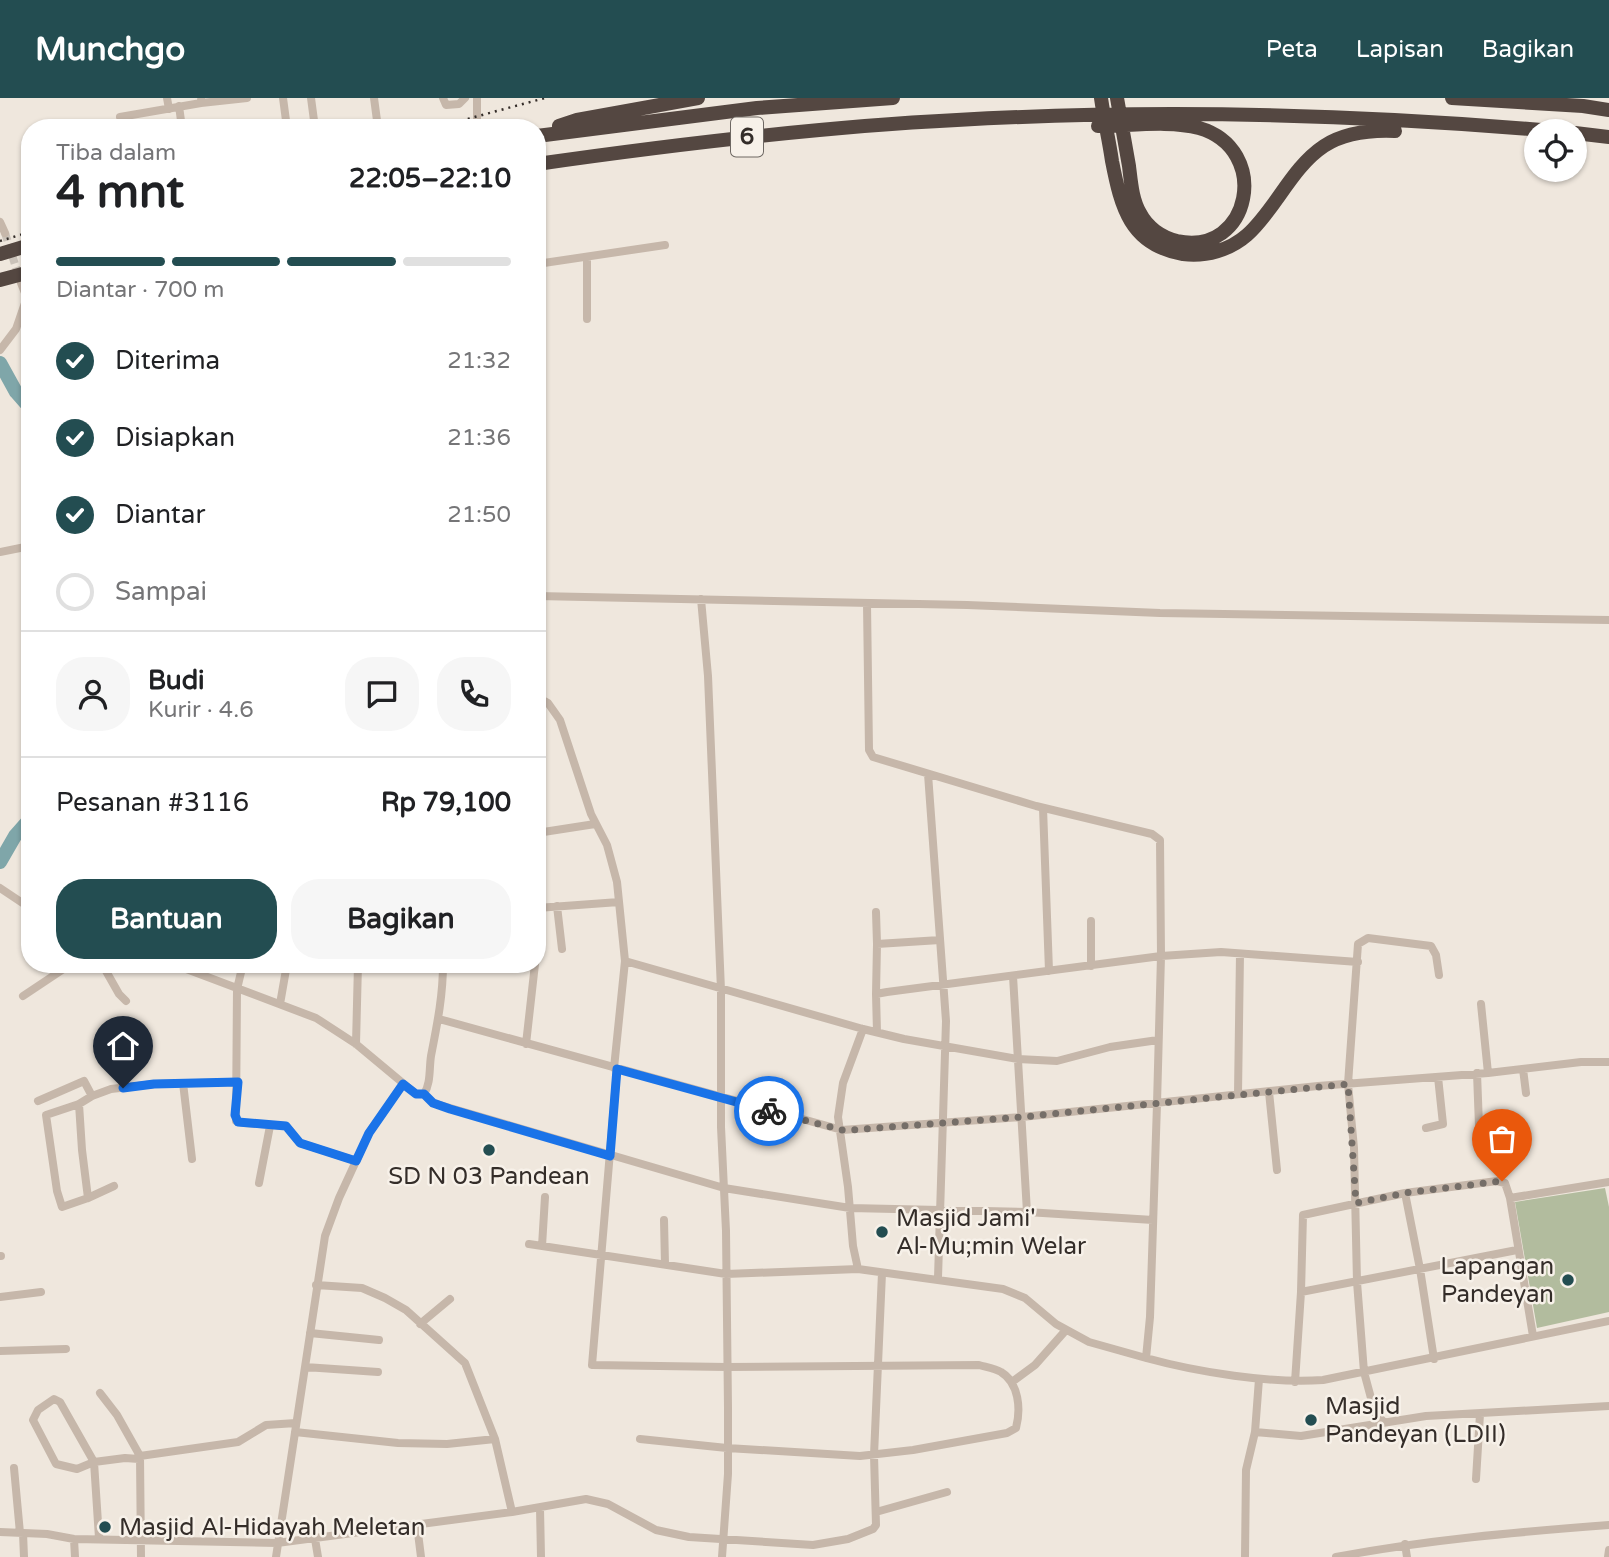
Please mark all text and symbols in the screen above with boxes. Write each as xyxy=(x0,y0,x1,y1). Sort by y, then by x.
text: Munchgo xyxy=(35,30,185,69)
text: Peta xyxy=(1266,35,1318,64)
text: Lapisan xyxy=(1356,35,1444,64)
text: Bagikan xyxy=(1482,35,1574,64)
road number: 6 xyxy=(731,118,763,156)
map controls xyxy=(1524,119,1587,182)
button: locate xyxy=(1524,119,1587,182)
text: Tiba dalam xyxy=(56,139,176,167)
text: 22:05–22:10 xyxy=(349,163,511,194)
text: 4 mnt xyxy=(56,165,184,220)
text: Diantar · 700 m xyxy=(56,276,224,304)
icon: check xyxy=(56,342,94,380)
text: Diterima xyxy=(115,345,220,376)
text: 21:32 xyxy=(447,347,511,375)
icon: check xyxy=(56,419,94,457)
text: Disiapkan xyxy=(115,422,235,453)
text: 21:36 xyxy=(447,424,511,452)
icon: check xyxy=(56,496,94,534)
text: Diantar xyxy=(115,499,205,530)
text: 21:50 xyxy=(447,501,511,529)
text: Sampai xyxy=(115,576,207,607)
button: person xyxy=(56,657,130,731)
button: chat xyxy=(345,657,419,731)
button: phone xyxy=(437,657,511,731)
text: Budi xyxy=(148,665,205,696)
text: Kurir · 4.6 xyxy=(148,696,254,724)
text: Pesanan #3116 xyxy=(56,787,249,818)
text: Rp 79,100 xyxy=(381,787,511,818)
button: Bantuan xyxy=(56,879,277,959)
button: Bagikan xyxy=(291,879,511,959)
pin xyxy=(93,1016,153,1088)
icon: home xyxy=(104,1027,142,1065)
courier xyxy=(734,1076,804,1146)
icon: bike xyxy=(750,1092,788,1130)
pin xyxy=(1472,1109,1532,1181)
icon: bag xyxy=(1483,1120,1521,1158)
marker: SD N 03 Pandean xyxy=(481,1142,497,1158)
place label: SD N 03 Pandean xyxy=(388,1162,590,1191)
place label: Masjid Jami' Al-Mu;min Welar xyxy=(896,1204,1087,1261)
marker: Masjid Jami' Al-Mu;min Welar xyxy=(874,1224,890,1240)
place label: Lapangan Pandeyan xyxy=(1440,1252,1554,1309)
marker: Lapangan Pandeyan xyxy=(1560,1272,1576,1288)
place label: Masjid Pandeyan (LDII) xyxy=(1325,1392,1506,1449)
marker: Masjid Pandeyan (LDII) xyxy=(1303,1412,1319,1428)
place label: Masjid Al-Hidayah Meletan xyxy=(119,1513,425,1542)
marker: Masjid Al-Hidayah Meletan xyxy=(97,1519,113,1535)

